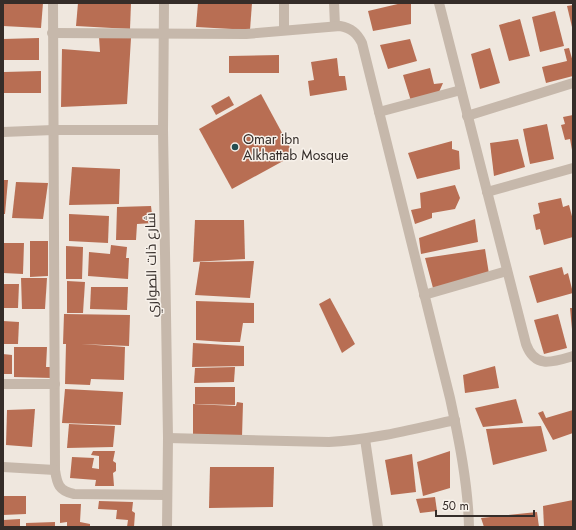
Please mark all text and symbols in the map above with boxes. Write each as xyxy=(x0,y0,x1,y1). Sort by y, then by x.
place label: Omar ibn Alkhattab Mosque xyxy=(243,129,349,165)
marker: Omar ibn Alkhattab Mosque xyxy=(230,142,240,152)
street label: شارع ذات الصواري xyxy=(140,212,164,318)
scale bar xyxy=(436,492,534,518)
text: 50 m xyxy=(442,497,469,515)

